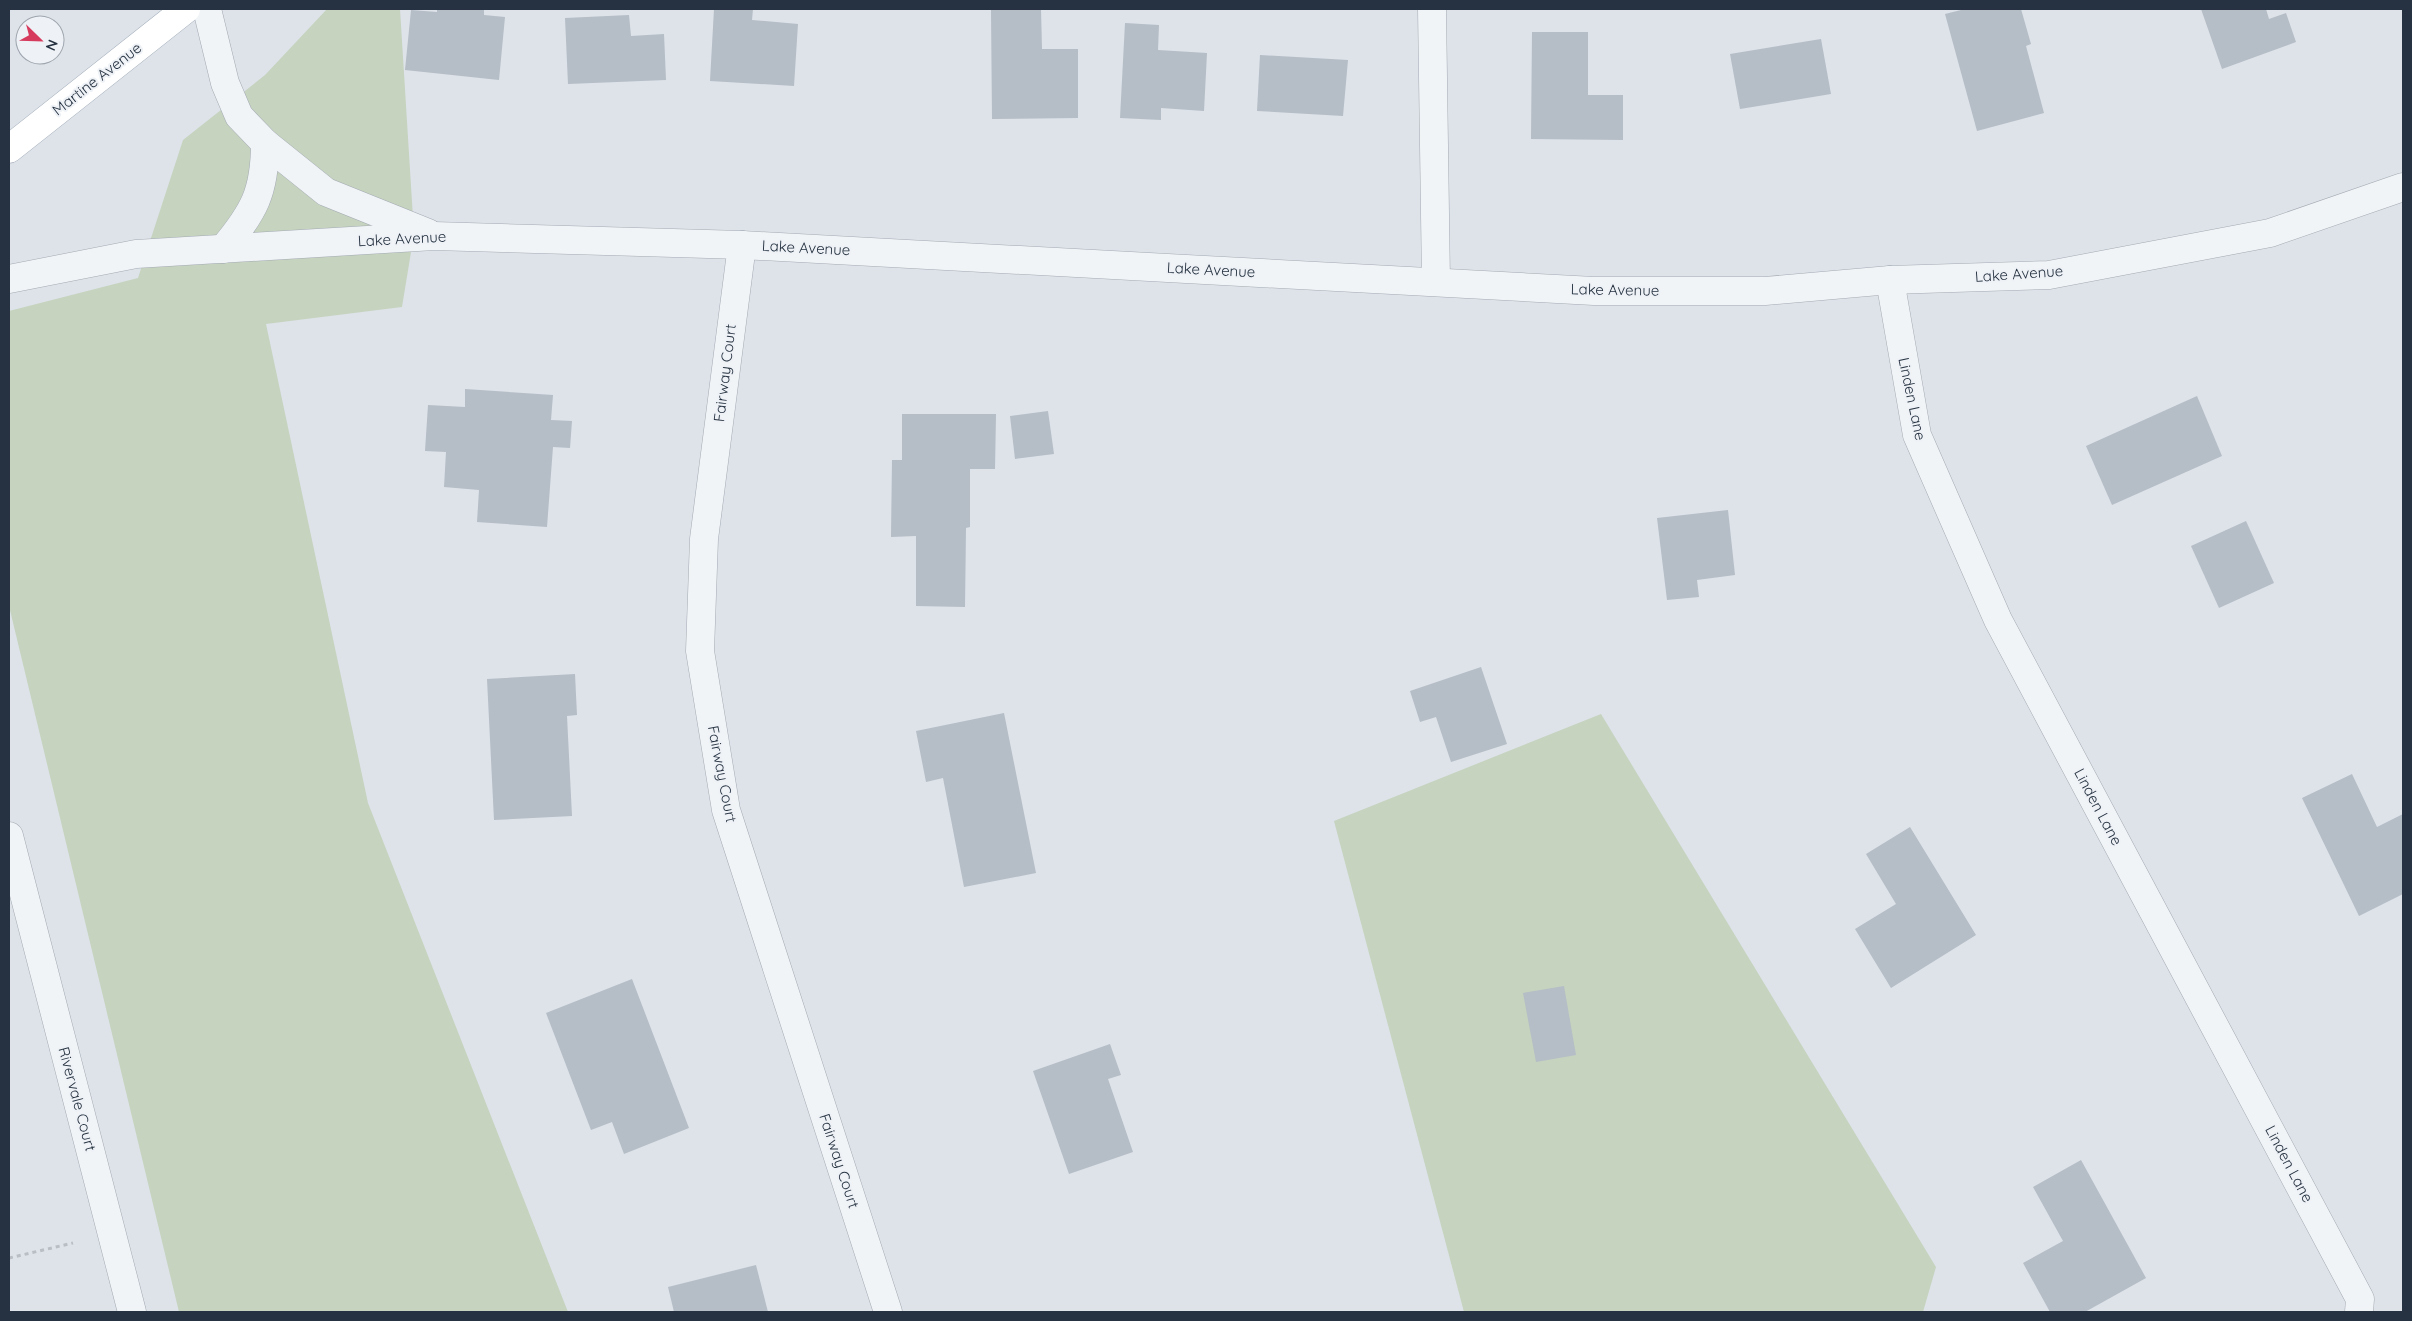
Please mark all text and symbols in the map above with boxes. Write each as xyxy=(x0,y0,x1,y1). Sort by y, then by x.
north arrow xyxy=(15,15,65,65)
text: N xyxy=(42,37,62,53)
street label: Martine Avenue xyxy=(48,38,145,119)
street label: Lake Avenue xyxy=(357,227,447,250)
street label: Lake Avenue xyxy=(761,236,851,259)
street label: Lake Avenue xyxy=(1166,258,1256,281)
street label: Lake Avenue xyxy=(1974,261,2064,286)
street label: Lake Avenue xyxy=(1571,279,1659,300)
street label: Fairway Court xyxy=(709,323,740,423)
street label: Linden Lane xyxy=(1894,356,1931,442)
street label: Fairway Court xyxy=(704,724,741,824)
street label: Linden Lane xyxy=(2070,765,2127,848)
street label: Rivervale Court xyxy=(54,1045,101,1153)
street label: Fairway Court xyxy=(815,1111,864,1211)
street label: Linden Lane xyxy=(2261,1122,2318,1205)

